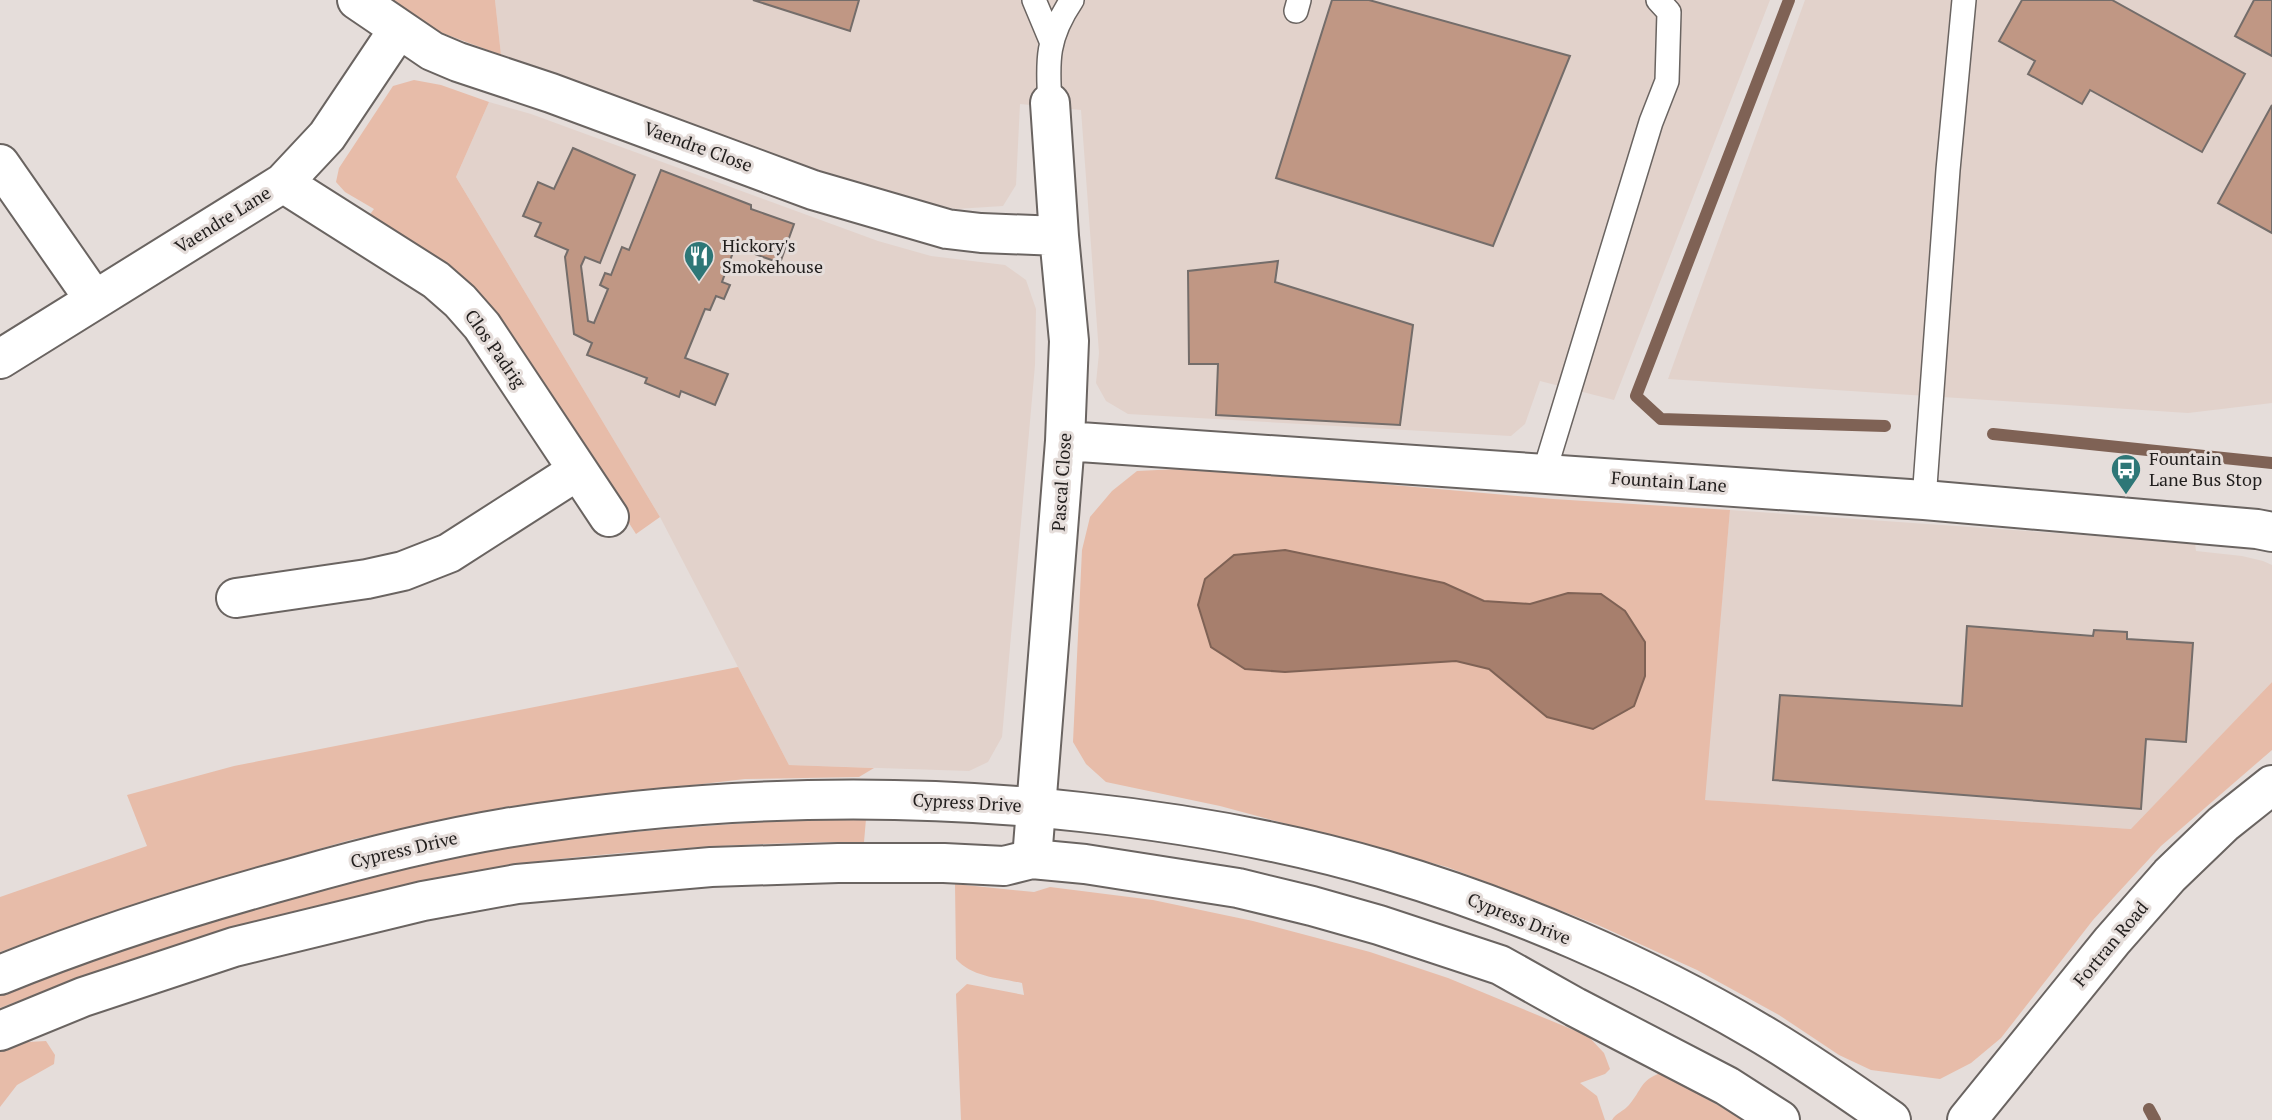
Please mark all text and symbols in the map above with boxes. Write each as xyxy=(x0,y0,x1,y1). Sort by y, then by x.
street label: Vaendre Close xyxy=(641,115,756,177)
street label: Vaendre Lane xyxy=(170,180,275,258)
place label: Hickory's Smokehouse xyxy=(722,233,823,278)
restaurant icon: Hickory's Smokehouse xyxy=(682,239,716,283)
street label: Clos Padrig xyxy=(460,304,532,393)
street label: Pascal Close xyxy=(1046,432,1076,532)
place label: Fountain Lane Bus Stop xyxy=(2149,446,2262,491)
bus stop icon: Fountain Lane Bus Stop xyxy=(2109,452,2143,496)
street label: Fountain Lane xyxy=(1610,465,1728,497)
street label: Cypress Drive xyxy=(912,787,1022,817)
street label: Cypress Drive xyxy=(348,825,460,873)
street label: Cypress Drive xyxy=(1464,886,1575,950)
street label: Fortran Road xyxy=(2067,896,2153,991)

